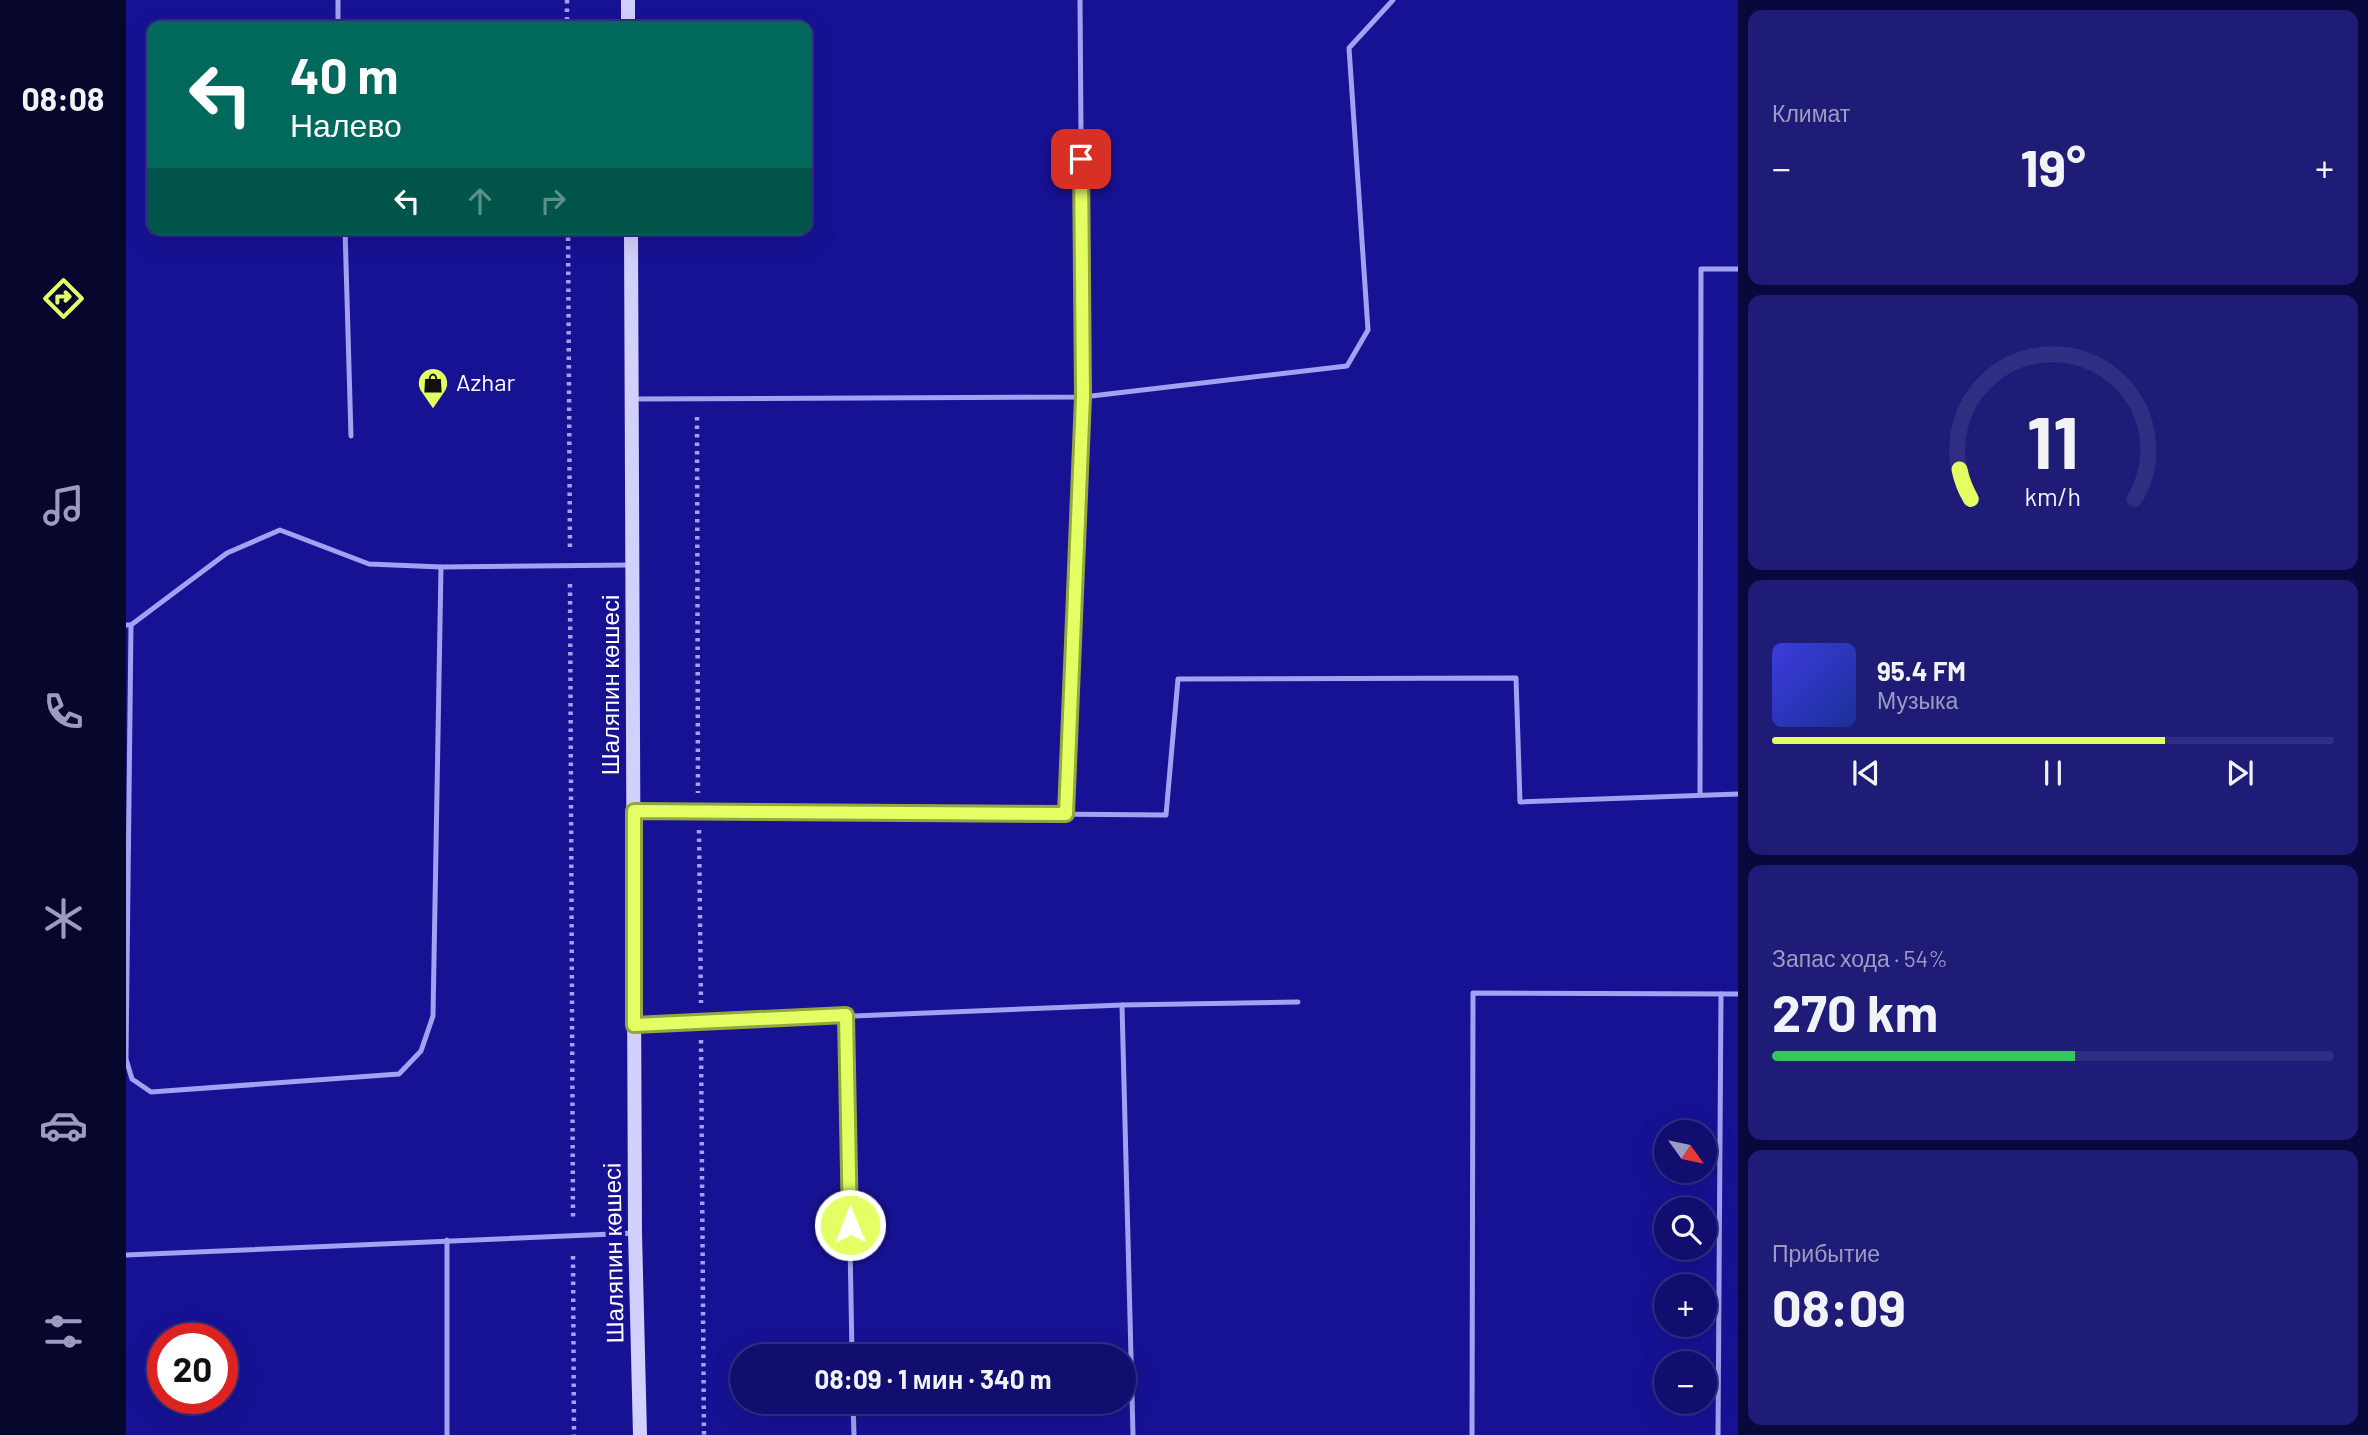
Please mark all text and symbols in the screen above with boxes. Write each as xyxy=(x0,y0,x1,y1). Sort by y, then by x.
text: 40 m xyxy=(290,45,398,104)
icon: left xyxy=(175,49,266,140)
text: 08:08 xyxy=(22,79,104,117)
text: Климат xyxy=(1772,99,1850,127)
text: Налево xyxy=(290,105,402,143)
pin xyxy=(1051,129,1111,189)
text: 19° xyxy=(2020,135,2086,197)
icon: arrive xyxy=(1062,140,1100,178)
text: − xyxy=(1772,144,1791,190)
text: + xyxy=(2315,144,2334,190)
icon: left xyxy=(388,182,426,220)
icon: ahead xyxy=(461,182,499,220)
icon: right xyxy=(534,182,572,220)
icon: directions xyxy=(39,274,88,323)
shop icon: Azhar xyxy=(416,366,450,410)
place label: Azhar xyxy=(456,367,515,396)
text: 11 xyxy=(2027,396,2079,484)
text: km/h xyxy=(2025,480,2081,510)
icon: music xyxy=(39,481,88,530)
street label: Шаляпин көшесі xyxy=(595,595,624,775)
text: 95.4 FM xyxy=(1877,655,1966,686)
text: Музыка xyxy=(1877,686,1958,714)
icon: phone xyxy=(39,687,88,736)
icon: previous xyxy=(1847,754,1885,792)
icon: pause xyxy=(2034,754,2072,792)
icon: next xyxy=(2221,754,2259,792)
icon: climate xyxy=(39,894,88,943)
text: Запас хода · 54% xyxy=(1772,944,1948,972)
text: 270 km xyxy=(1772,980,1938,1042)
icon: car xyxy=(39,1101,88,1150)
north arrow xyxy=(1654,1120,1717,1183)
map controls xyxy=(1654,1120,1717,1414)
street label: Шаляпин көшесі xyxy=(596,1162,629,1344)
position arrow xyxy=(813,1188,887,1262)
button: search xyxy=(1654,1197,1717,1260)
text: Прибытие xyxy=(1772,1239,1880,1267)
button: + xyxy=(1654,1274,1717,1337)
text: 08:09 xyxy=(1772,1275,1906,1337)
icon: filters xyxy=(39,1307,88,1356)
speed limit sign: 20 xyxy=(147,1323,238,1414)
button: − xyxy=(1654,1351,1717,1414)
text: 08:09 · 1 мин · 340 m xyxy=(815,1363,1051,1394)

